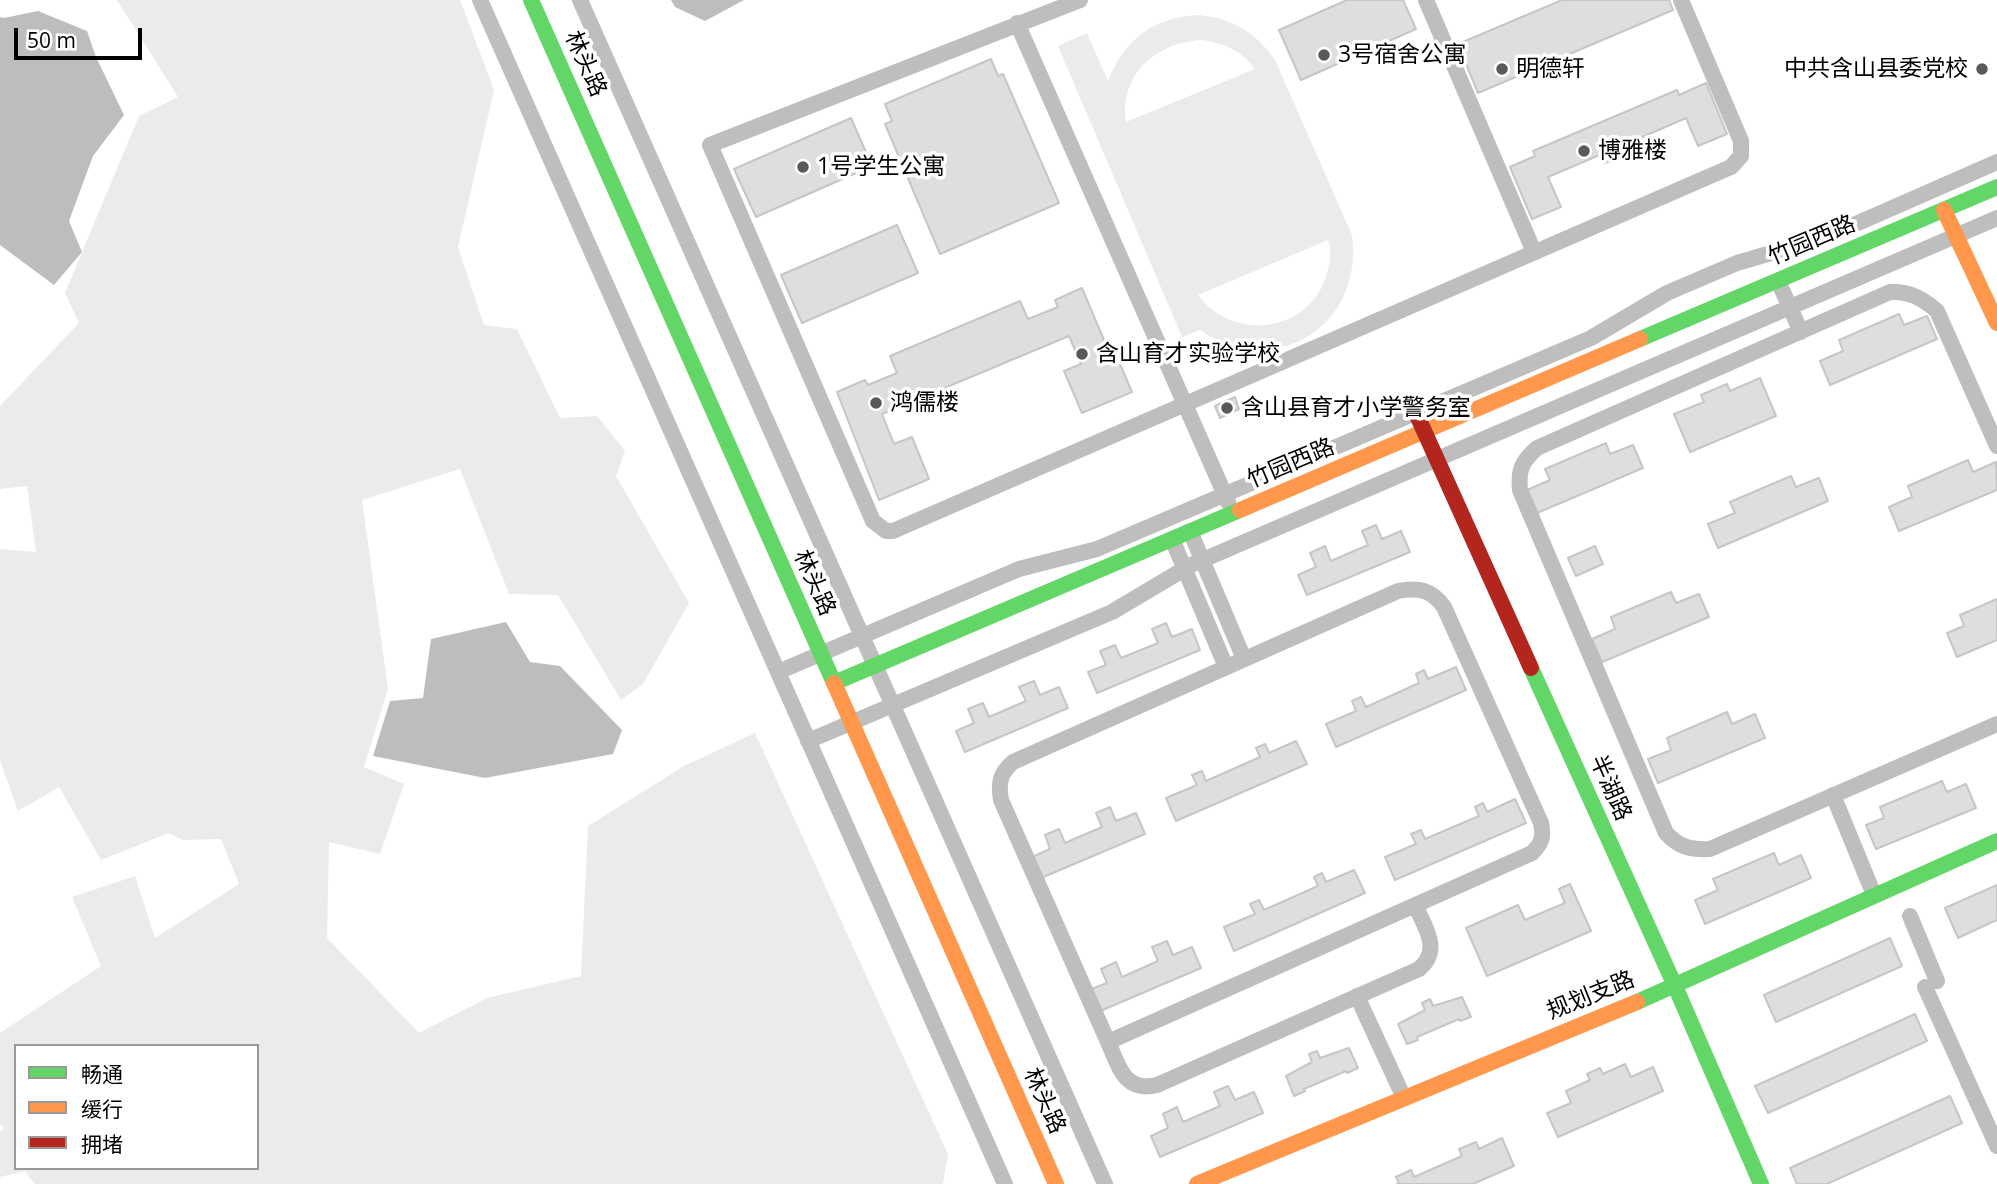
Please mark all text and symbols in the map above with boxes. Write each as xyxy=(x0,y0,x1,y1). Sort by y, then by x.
scale bar xyxy=(18,14,145,58)
text: 50 m xyxy=(27,26,76,54)
street label: 林头路 xyxy=(558,27,612,101)
place label: 3号宿舍公寓 xyxy=(1338,41,1466,69)
marker: 3号宿舍公寓 xyxy=(1316,47,1332,63)
place label: 明德轩 xyxy=(1516,55,1585,83)
place label: 中共含山县委党校 xyxy=(1784,55,1968,83)
marker: 明德轩 xyxy=(1494,61,1510,77)
marker: 中共含山县委党校 xyxy=(1974,61,1990,77)
place label: 博雅楼 xyxy=(1598,137,1667,165)
marker: 博雅楼 xyxy=(1576,143,1592,159)
place label: 1号学生公寓 xyxy=(817,153,945,181)
marker: 1号学生公寓 xyxy=(795,159,811,175)
street label: 竹园西路 xyxy=(1764,210,1860,272)
place label: 含山育才实验学校 xyxy=(1096,340,1280,368)
marker: 含山育才实验学校 xyxy=(1074,346,1090,362)
place label: 鸿儒楼 xyxy=(890,389,959,417)
place label: 含山县育才小学警务室 xyxy=(1241,394,1471,422)
marker: 鸿儒楼 xyxy=(868,395,884,411)
marker: 含山县育才小学警务室 xyxy=(1219,400,1235,416)
street label: 竹园西路 xyxy=(1243,433,1339,495)
street label: 林头路 xyxy=(787,546,841,620)
street label: 半湖路 xyxy=(1583,751,1637,825)
street label: 规划支路 xyxy=(1543,966,1639,1026)
legend xyxy=(14,1044,259,1170)
text: 畅通 xyxy=(81,1060,123,1088)
street label: 林头路 xyxy=(1017,1064,1071,1138)
text: 缓行 xyxy=(81,1095,123,1123)
text: 拥堵 xyxy=(81,1130,123,1158)

